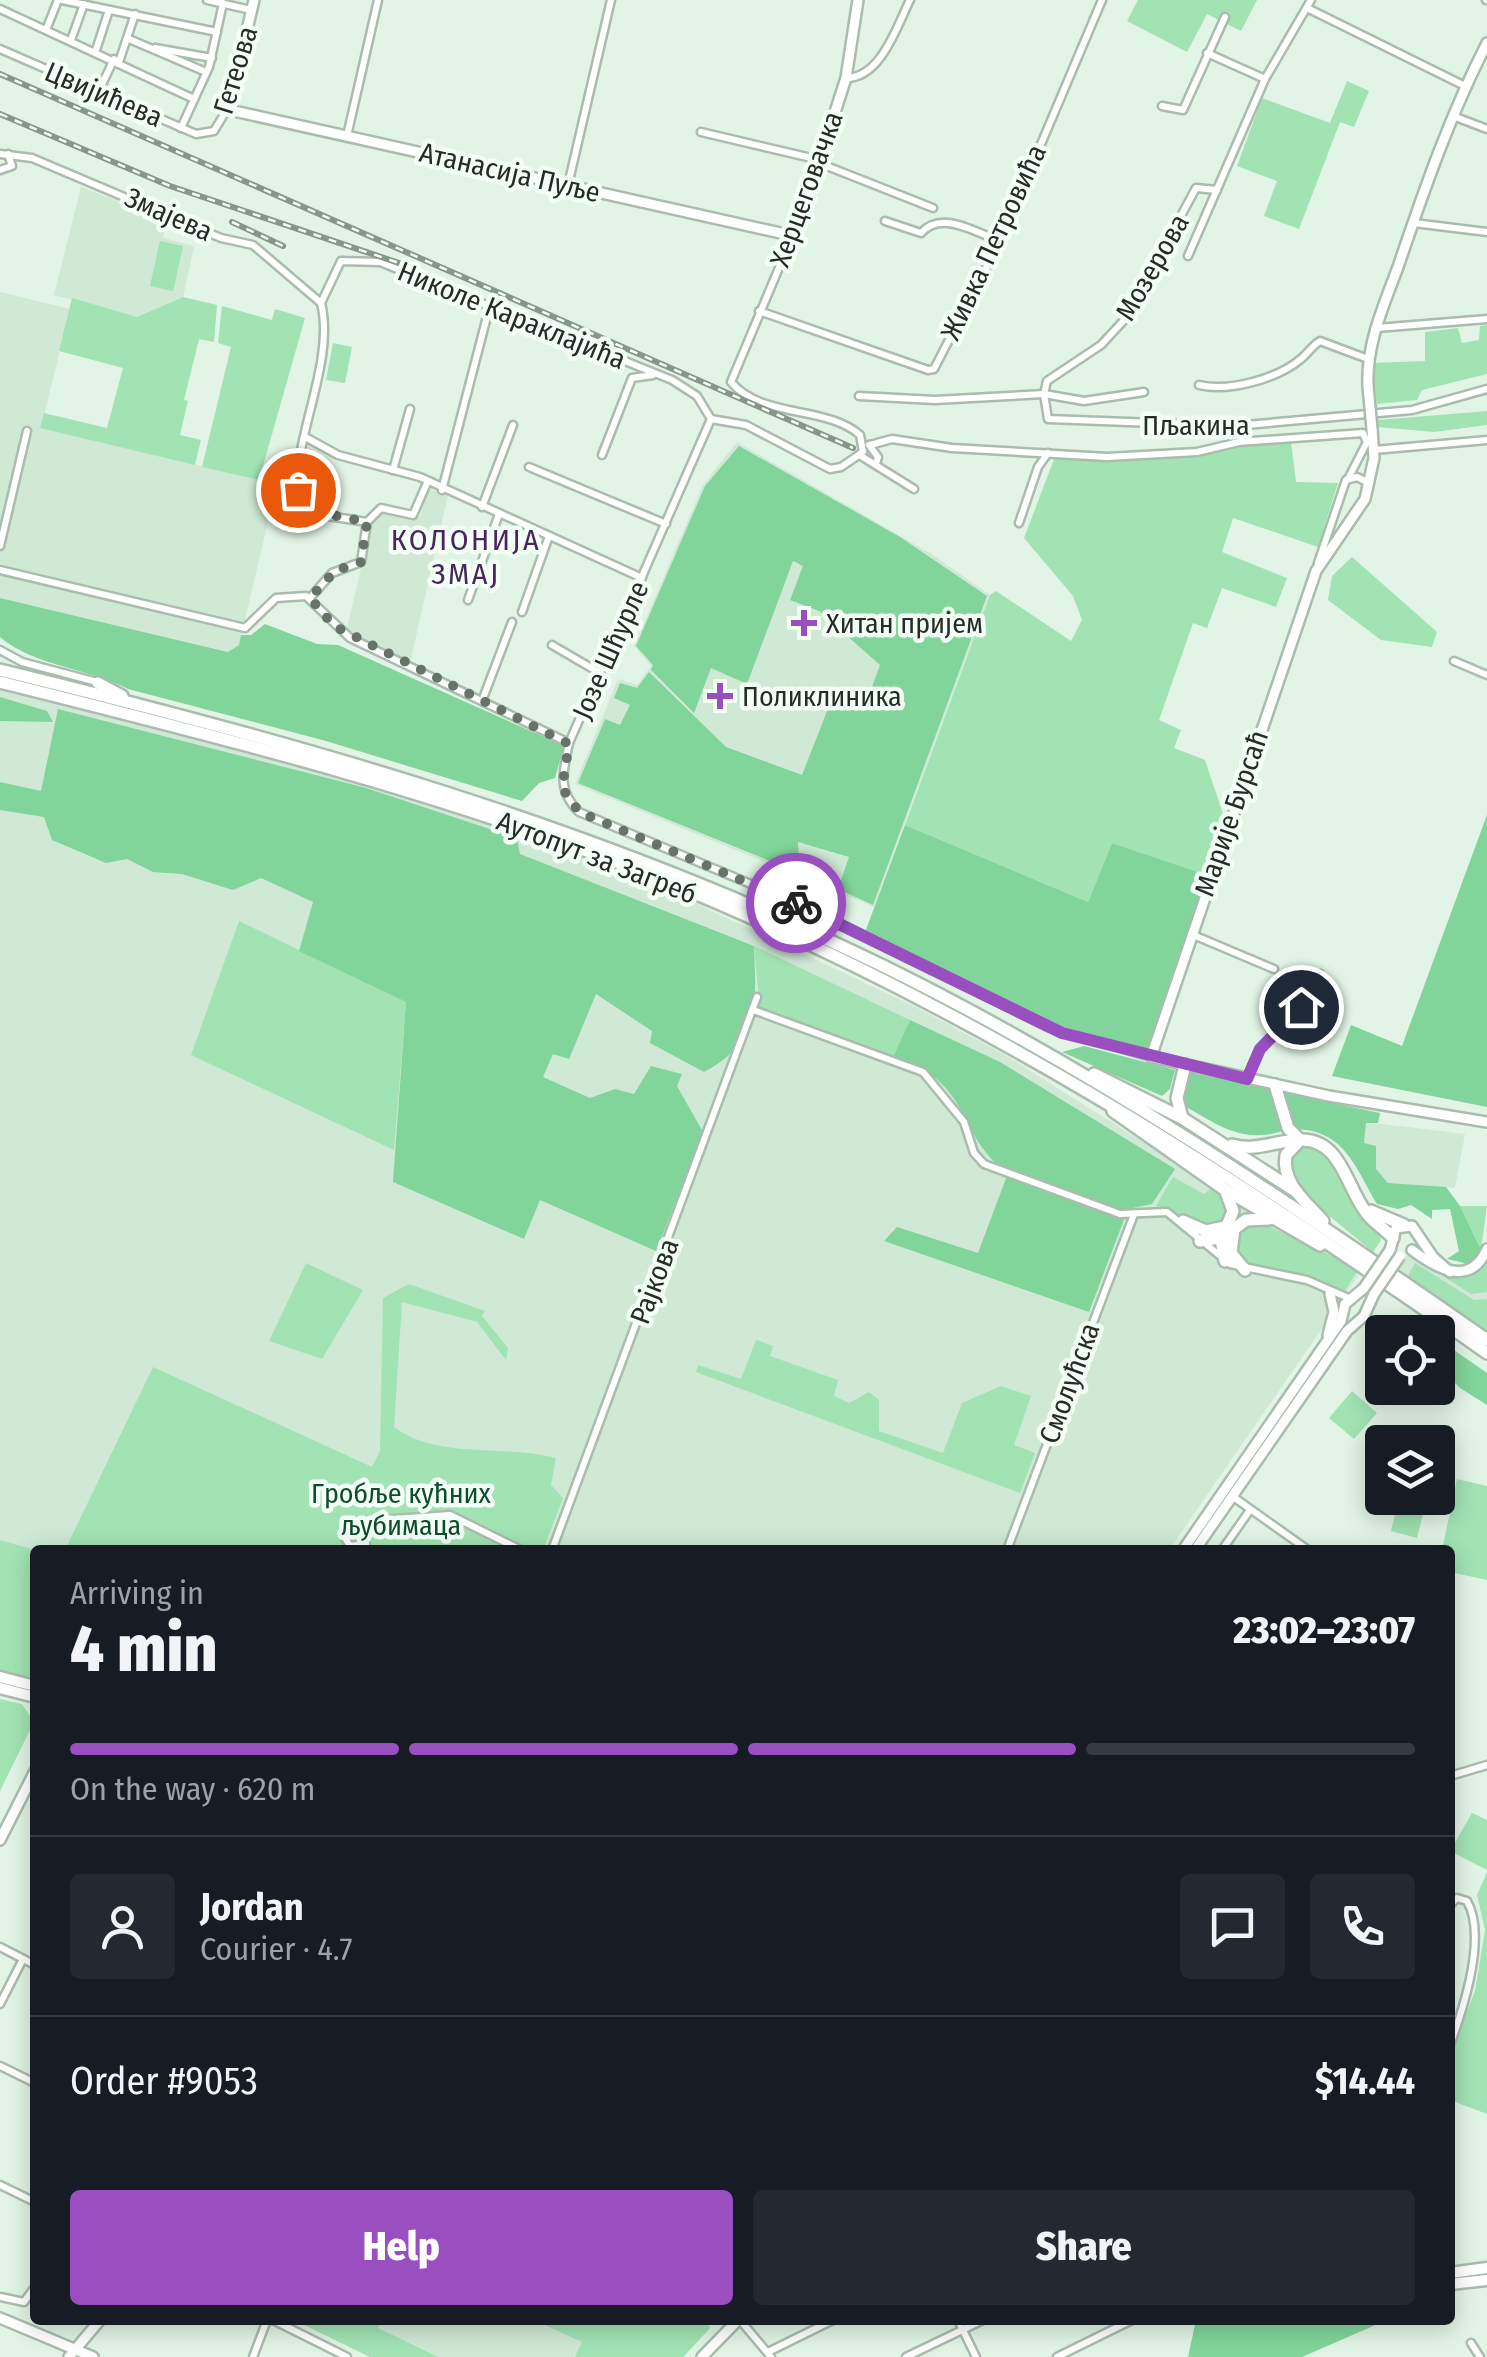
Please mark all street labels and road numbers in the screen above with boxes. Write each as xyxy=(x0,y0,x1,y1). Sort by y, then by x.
street label: Гетеова xyxy=(207,22,264,118)
street label: Цвијићева xyxy=(40,55,167,134)
street label: Херцеговачка xyxy=(763,107,850,271)
street label: Атанасија Пуље xyxy=(416,136,603,209)
street label: Живка Петровића xyxy=(934,139,1053,345)
street label: Змајева xyxy=(120,181,218,248)
street label: Мозерова xyxy=(1109,208,1196,326)
street label: Николе Караклајића xyxy=(393,255,630,376)
street label: Пљакина xyxy=(1142,409,1250,442)
street label: Јозе Шћурле xyxy=(565,576,656,724)
street label: Марије Бурсаћ xyxy=(1188,726,1275,900)
street label: Аутопут за Загреб xyxy=(492,804,701,911)
street label: Рајкова xyxy=(623,1234,686,1329)
street label: Смолућска xyxy=(1032,1318,1107,1448)

